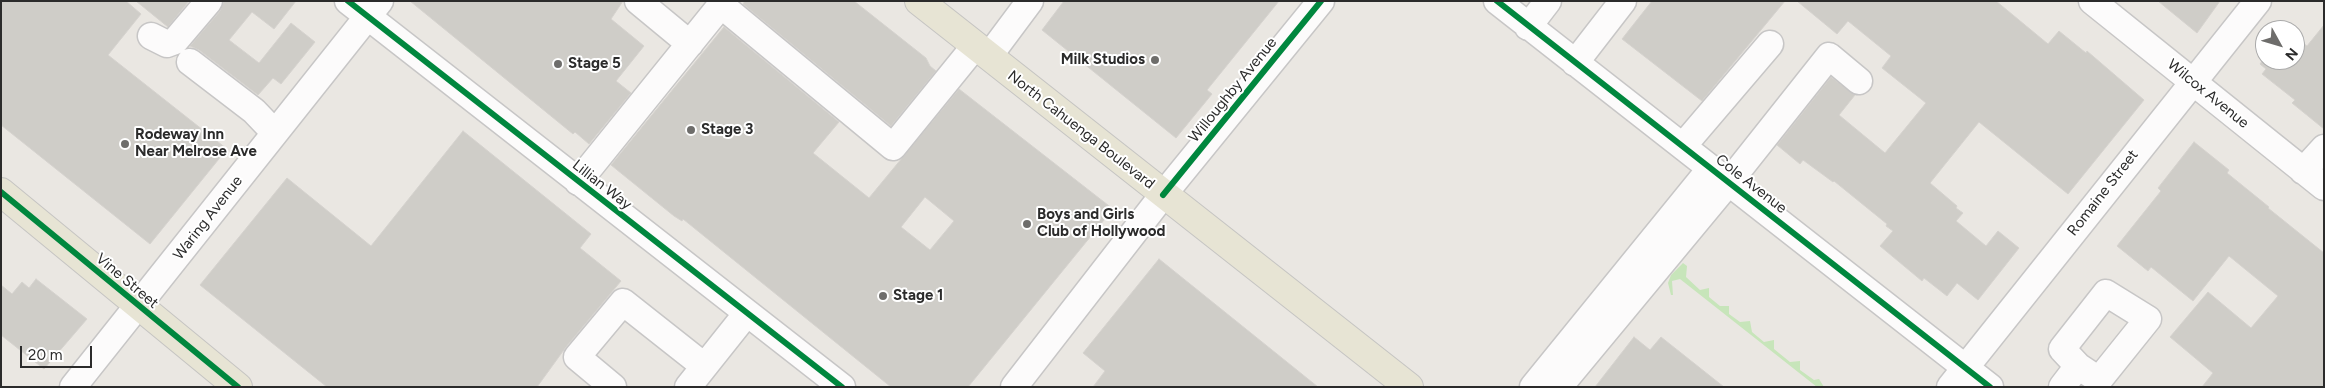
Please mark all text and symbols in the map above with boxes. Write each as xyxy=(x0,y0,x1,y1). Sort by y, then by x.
north arrow xyxy=(2255,20,2305,70)
street label: Willoughby Avenue xyxy=(1185,34,1281,146)
text: N xyxy=(2281,45,2301,64)
place label: Milk Studios xyxy=(1061,51,1145,69)
marker: Milk Studios xyxy=(1149,54,1161,66)
place label: Stage 5 xyxy=(568,55,621,73)
street label: Wilcox Avenue xyxy=(2164,56,2252,132)
marker: Stage 5 xyxy=(552,58,564,70)
street label: North Cahuenga Boulevard xyxy=(1004,67,1158,193)
place label: Stage 3 xyxy=(701,121,753,139)
marker: Stage 3 xyxy=(685,124,697,136)
place label: Rodeway Inn Near Melrose Ave xyxy=(135,126,257,161)
marker: Rodeway Inn Near Melrose Ave xyxy=(119,138,131,150)
street label: Romaine Street xyxy=(2064,146,2142,240)
street label: Cole Avenue xyxy=(1712,151,1790,217)
street label: Lillian Way xyxy=(569,156,635,214)
street label: Waring Avenue xyxy=(170,172,246,264)
place label: Boys and Girls Club of Hollywood xyxy=(1037,206,1165,241)
marker: Boys and Girls Club of Hollywood xyxy=(1021,218,1033,230)
street label: Vine Street xyxy=(92,250,162,312)
place label: Stage 1 xyxy=(893,287,943,305)
marker: Stage 1 xyxy=(877,290,889,302)
scale bar xyxy=(22,336,95,368)
text: 20 m xyxy=(28,346,62,364)

